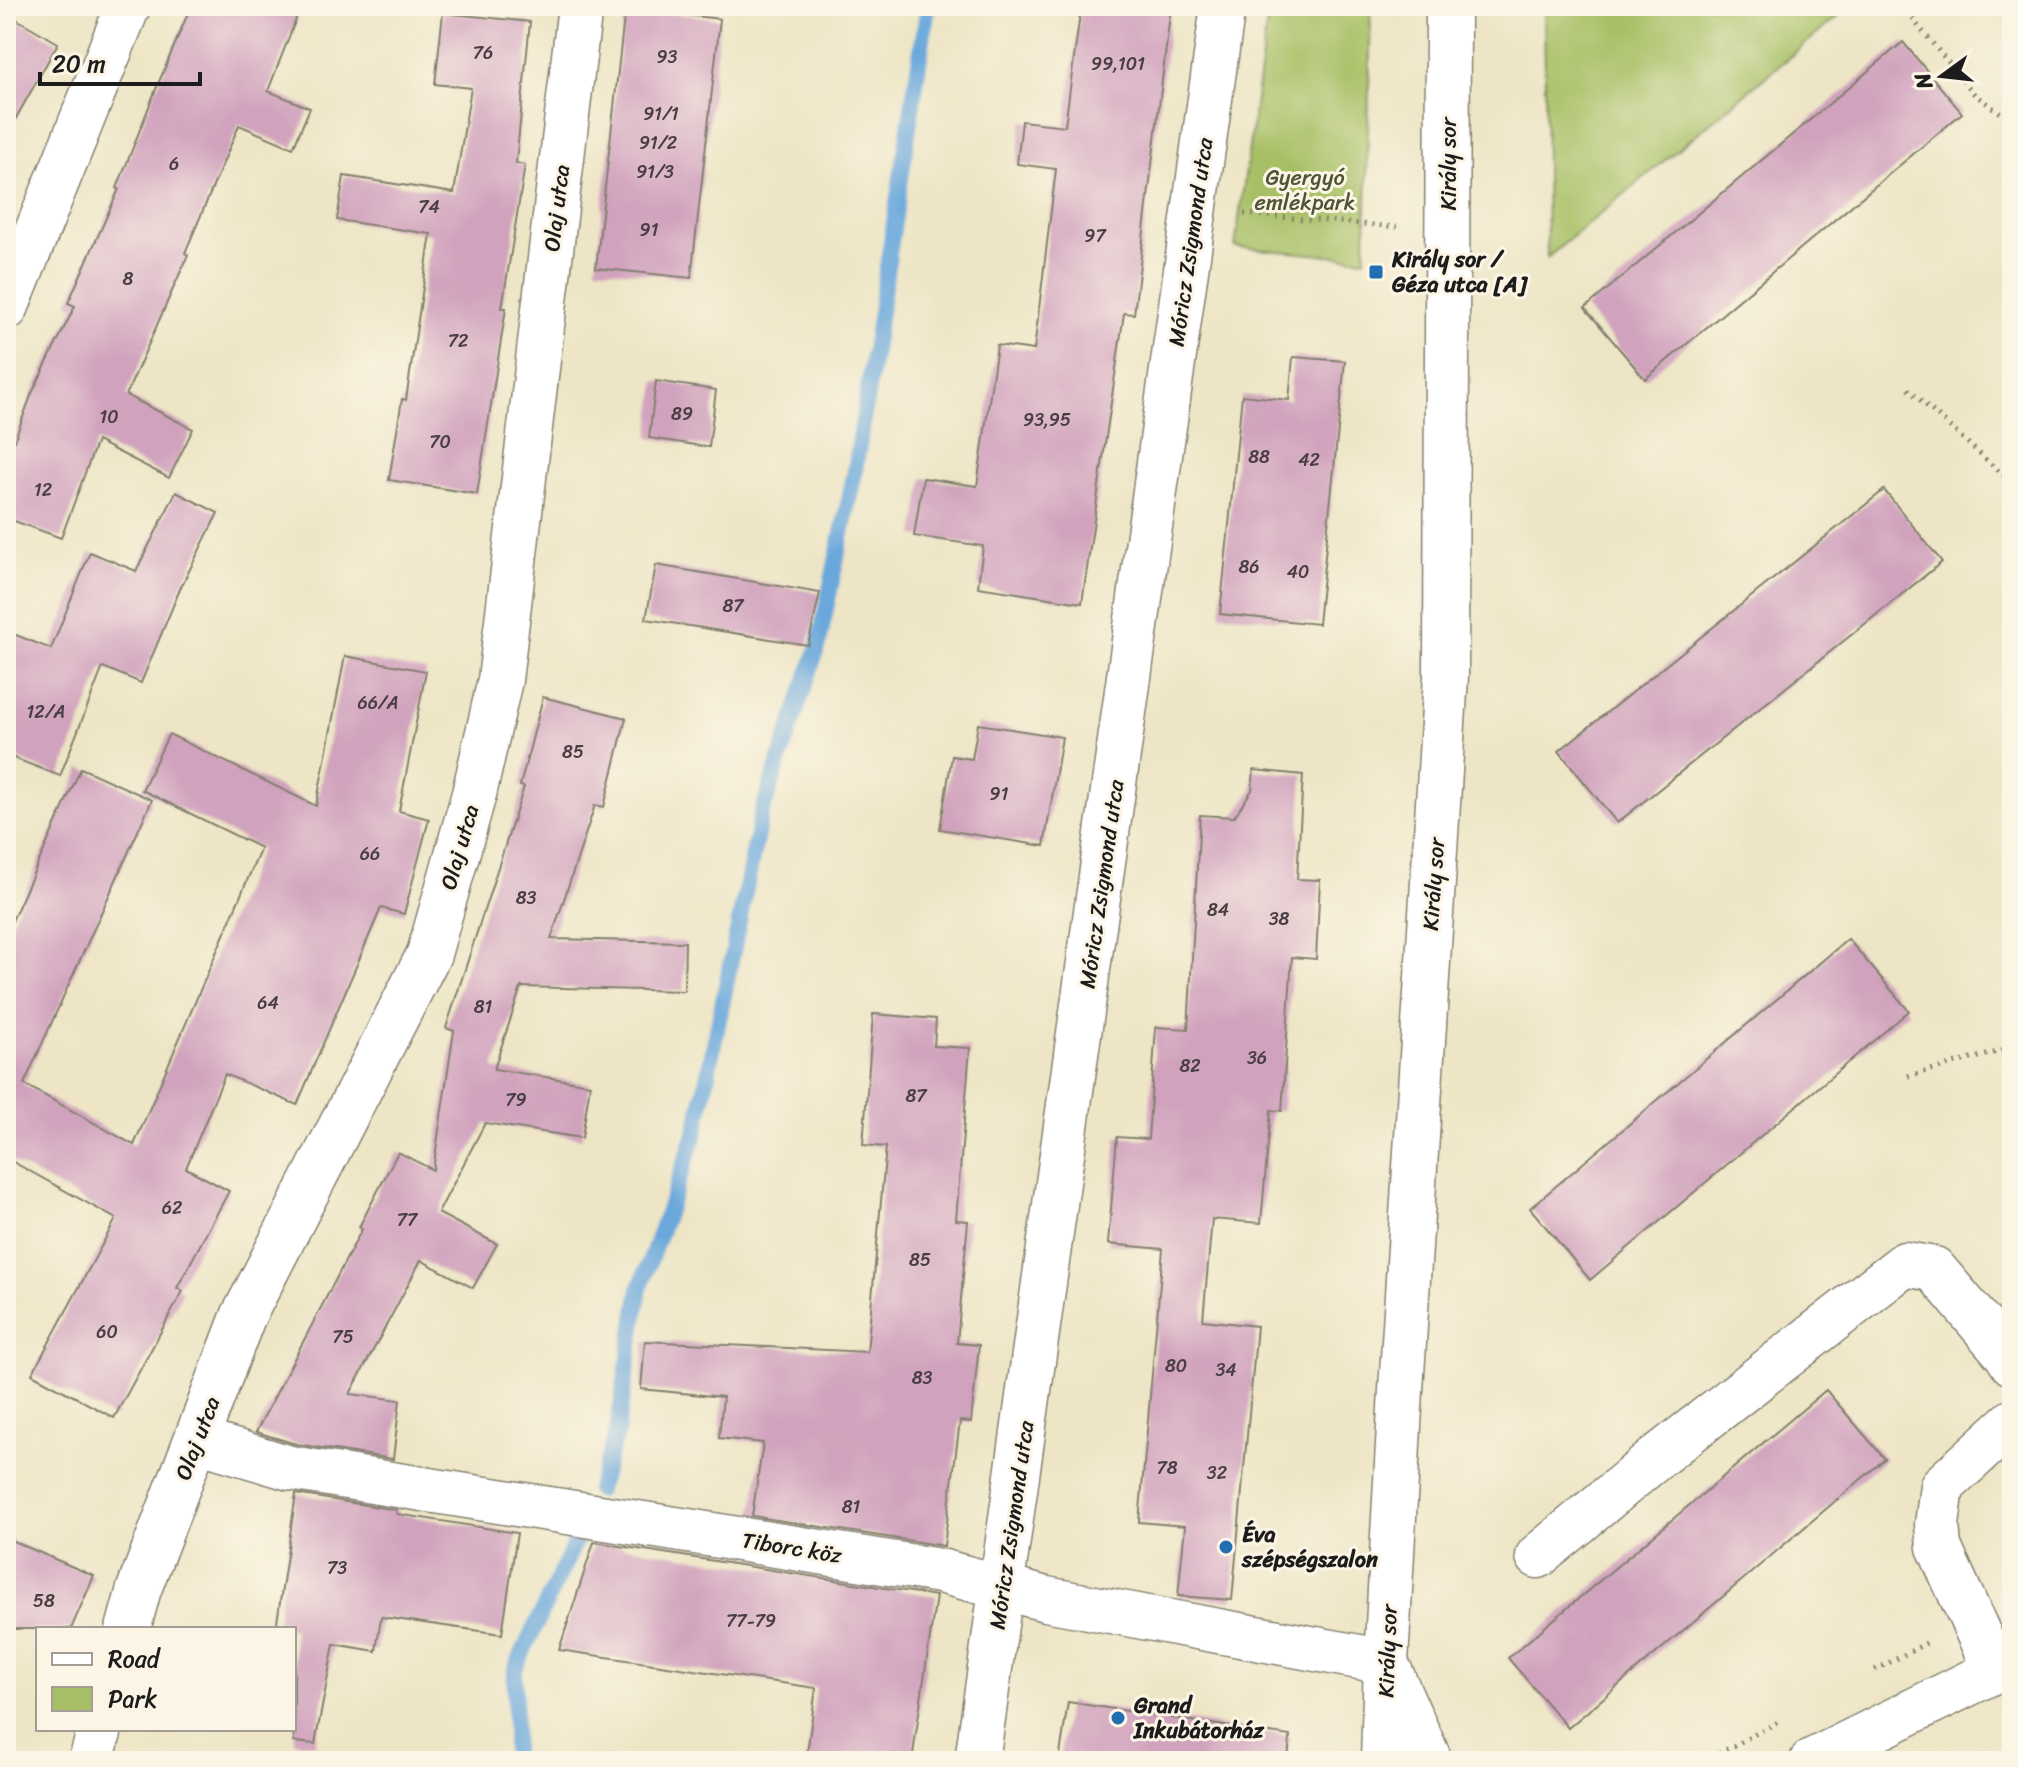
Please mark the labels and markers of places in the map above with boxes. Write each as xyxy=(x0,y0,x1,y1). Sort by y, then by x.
place label: Király sor / Géza utca [A] xyxy=(1391,240,1529,304)
marker: Király sor / Géza utca [A] xyxy=(1367,263,1385,281)
place label: Éva szépségszalon xyxy=(1241,1515,1378,1579)
marker: Éva szépségszalon xyxy=(1217,1538,1235,1556)
place label: Grand Inkubátorház xyxy=(1133,1686,1265,1750)
marker: Grand Inkubátorház xyxy=(1109,1709,1127,1727)

